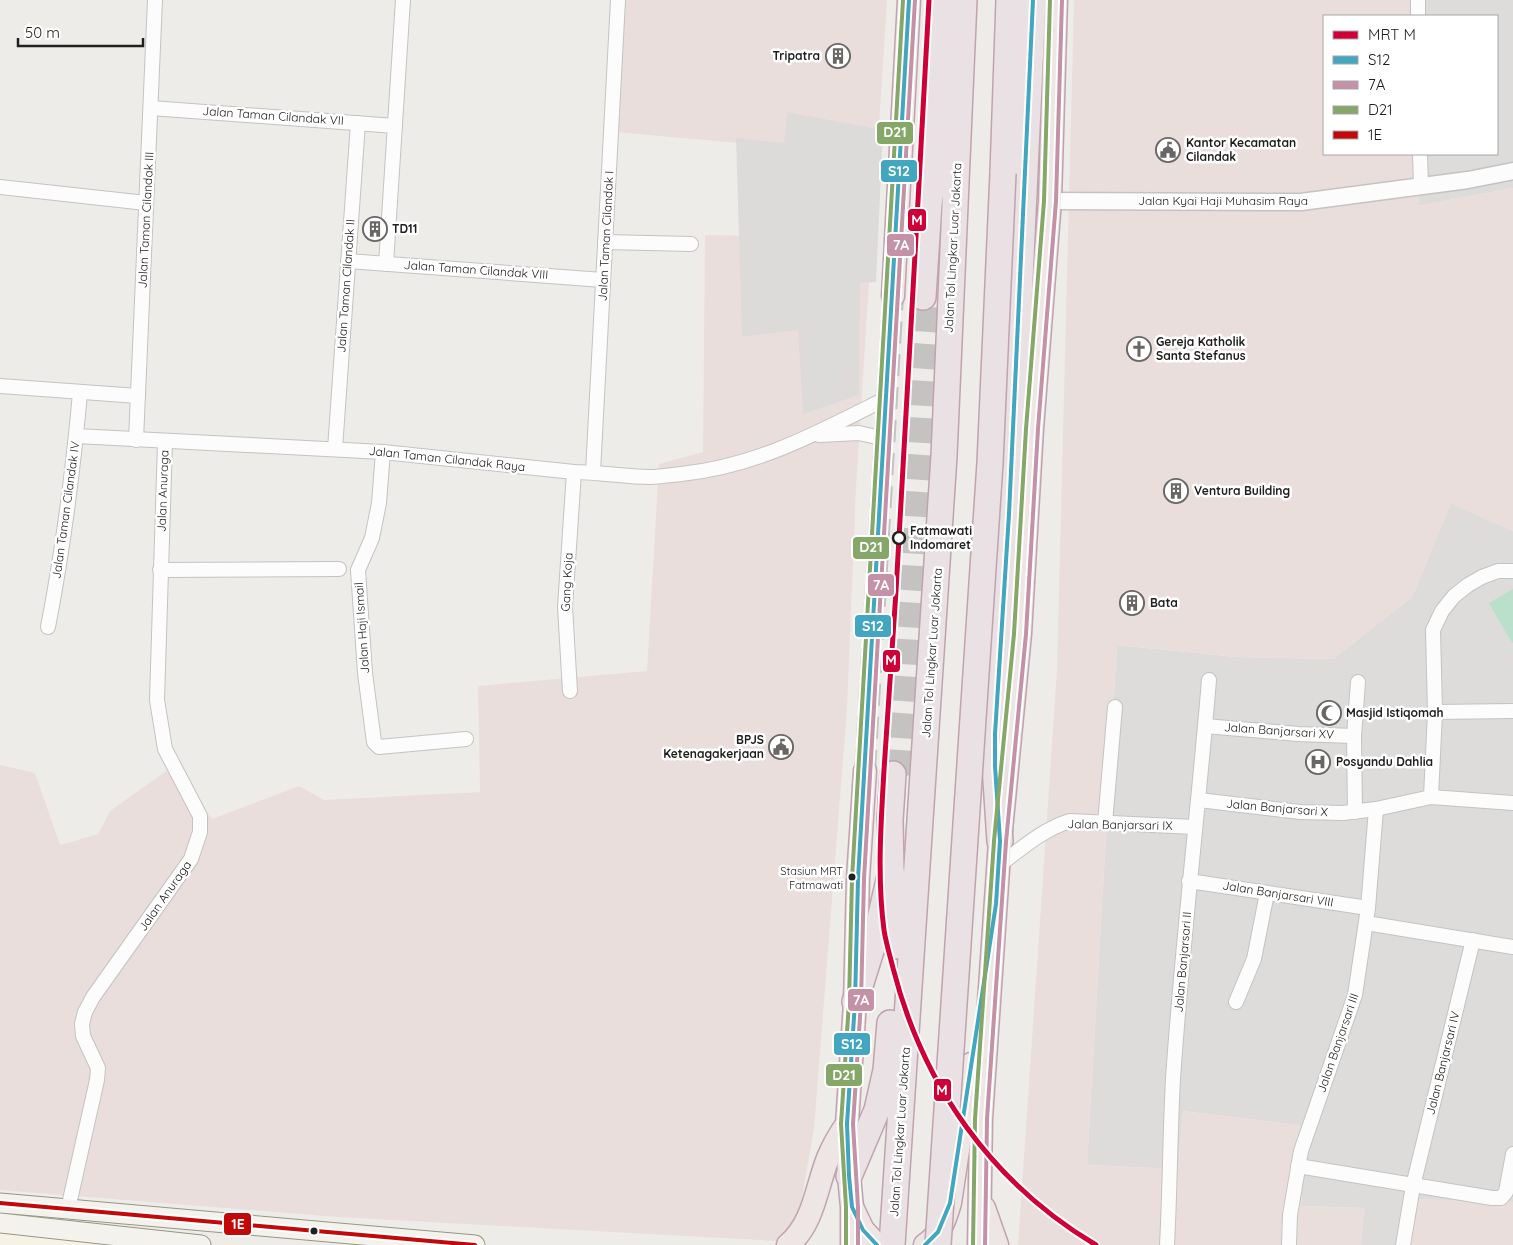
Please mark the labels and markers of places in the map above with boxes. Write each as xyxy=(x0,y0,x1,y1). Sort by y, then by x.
building icon: Tripatra xyxy=(825,43,851,69)
place label: Tripatra xyxy=(773,48,820,63)
place label: Kantor Kecamatan Cilandak xyxy=(1186,135,1296,164)
public building icon: Kantor Kecamatan Cilandak xyxy=(1155,137,1181,163)
building icon: TD11 xyxy=(362,216,388,242)
place label: TD11 xyxy=(392,221,417,236)
place label: Gereja Katholik Santa Stefanus xyxy=(1156,334,1246,363)
church icon: Gereja Katholik Santa Stefanus xyxy=(1126,336,1152,362)
building icon: Ventura Building xyxy=(1163,478,1189,504)
place label: Ventura Building xyxy=(1194,483,1290,498)
place label: Fatmawati Indomaret xyxy=(910,523,972,552)
marker: Fatmawati Indomaret xyxy=(892,531,906,545)
building icon: Bata xyxy=(1119,590,1145,616)
place label: Bata xyxy=(1150,595,1178,610)
mosque icon: Masjid Istiqomah xyxy=(1316,700,1342,726)
place label: Masjid Istiqomah xyxy=(1346,705,1444,720)
place label: BPJS Ketenagakerjaan xyxy=(663,732,764,761)
public building icon: BPJS Ketenagakerjaan xyxy=(768,734,794,760)
hospital icon: Posyandu Dahlia xyxy=(1305,749,1331,775)
place label: Posyandu Dahlia xyxy=(1336,754,1433,769)
place label: Stasiun MRT Fatmawati xyxy=(780,864,843,892)
marker: Stasiun MRT Fatmawati xyxy=(847,872,857,882)
unlabelled marker xyxy=(309,1226,319,1236)

